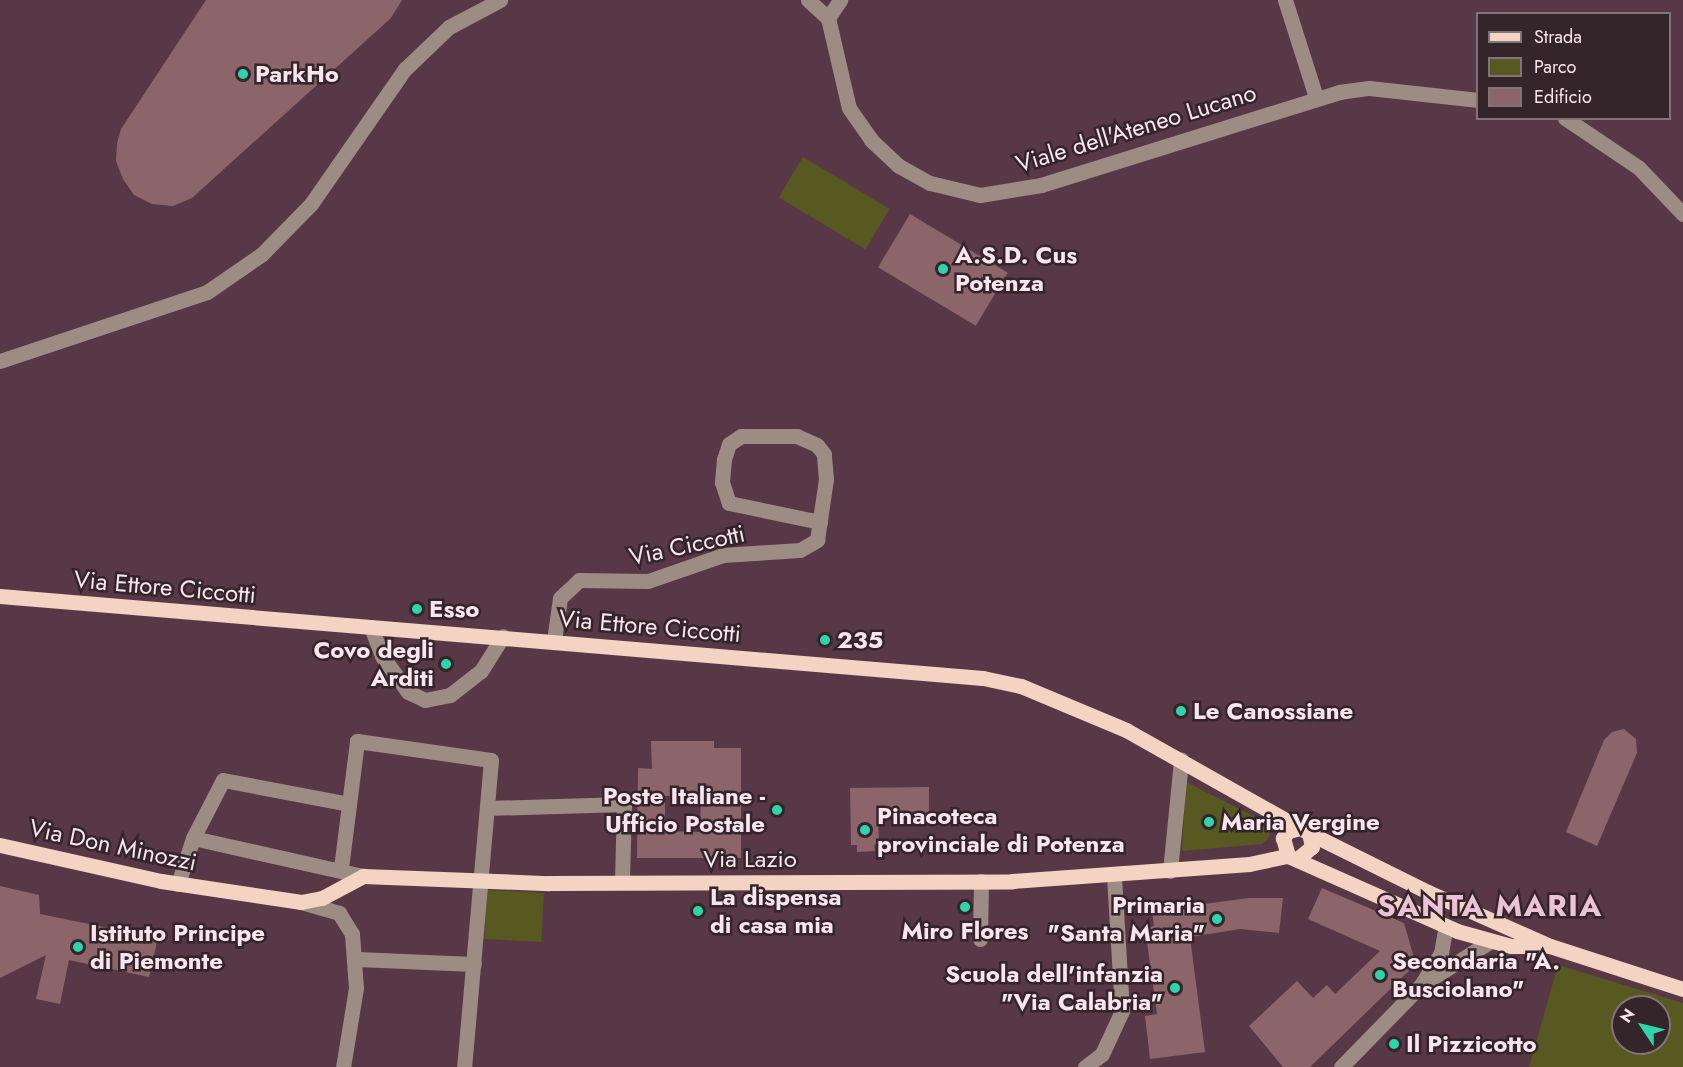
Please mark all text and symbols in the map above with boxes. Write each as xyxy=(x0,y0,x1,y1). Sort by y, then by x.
legend xyxy=(1476,12,1671,120)
text: Strada xyxy=(1534,24,1582,50)
text: Parco xyxy=(1534,54,1576,80)
place label: ParkHo xyxy=(255,60,339,88)
marker: ParkHo xyxy=(236,67,250,81)
street label: Viale dell'Ateneo Lucano xyxy=(1012,78,1260,178)
text: Edificio xyxy=(1534,84,1592,110)
place label: A.S.D. Cus Potenza xyxy=(955,241,1077,297)
marker: A.S.D. Cus Potenza xyxy=(936,262,950,276)
street label: Via Ciccotti xyxy=(627,519,747,571)
street label: Via Ettore Ciccotti xyxy=(73,565,257,609)
place label: Esso xyxy=(429,595,480,623)
marker: Esso xyxy=(410,602,424,616)
street label: Via Ettore Ciccotti xyxy=(558,604,742,648)
place label: 235 xyxy=(837,626,883,654)
marker: 235 xyxy=(818,633,832,647)
place label: Covo degli Arditi xyxy=(313,636,434,692)
marker: Covo degli Arditi xyxy=(439,657,453,671)
place label: Le Canossiane xyxy=(1193,697,1353,725)
marker: Le Canossiane xyxy=(1174,704,1188,718)
place label: Poste Italiane - Ufficio Postale xyxy=(603,782,765,838)
place label: Pinacoteca provinciale di Potenza xyxy=(877,802,1125,858)
marker: Poste Italiane - Ufficio Postale xyxy=(770,803,784,817)
place label: Maria Vergine xyxy=(1221,808,1380,836)
street label: Via Don Minozzi xyxy=(27,813,199,877)
marker: Maria Vergine xyxy=(1202,815,1216,829)
marker: Pinacoteca provinciale di Potenza xyxy=(858,823,872,837)
street label: Via Lazio xyxy=(703,845,797,873)
place label: La dispensa di casa mia xyxy=(710,883,841,939)
district label: SANTA MARIA xyxy=(1377,888,1603,924)
place label: Primaria "Santa Maria" xyxy=(1048,891,1205,947)
marker: Miro Flores xyxy=(958,900,972,914)
marker: La dispensa di casa mia xyxy=(691,904,705,918)
marker: Primaria "Santa Maria" xyxy=(1210,912,1224,926)
place label: Miro Flores xyxy=(902,917,1028,945)
place label: Istituto Principe di Piemonte xyxy=(90,919,265,975)
marker: Istituto Principe di Piemonte xyxy=(71,940,85,954)
place label: Secondaria "A. Busciolano" xyxy=(1392,947,1560,1003)
place label: Scuola dell'infanzia "Via Calabria" xyxy=(945,960,1163,1016)
marker: Secondaria "A. Busciolano" xyxy=(1373,968,1387,982)
marker: Scuola dell'infanzia "Via Calabria" xyxy=(1168,981,1182,995)
north arrow xyxy=(1611,995,1671,1055)
text: N xyxy=(1614,1004,1641,1027)
place label: Il Pizzicotto xyxy=(1406,1030,1537,1058)
marker: Il Pizzicotto xyxy=(1387,1037,1401,1051)

